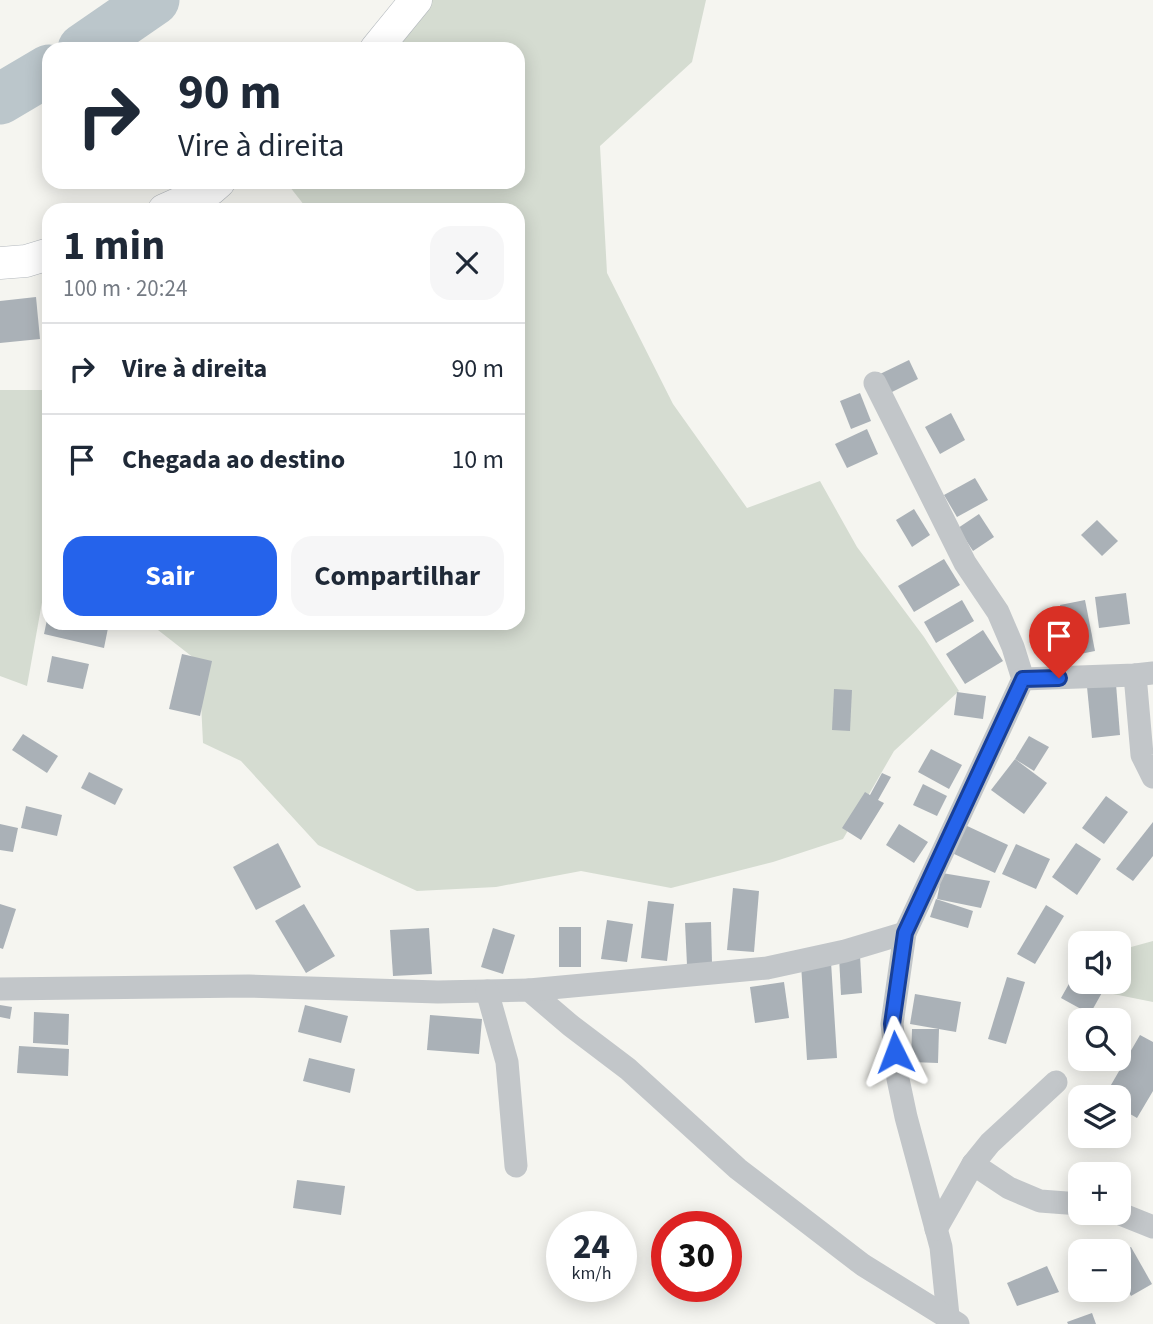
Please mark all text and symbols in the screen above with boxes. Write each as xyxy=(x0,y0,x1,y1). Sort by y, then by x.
text: 90 m xyxy=(178,58,282,128)
icon: right xyxy=(63,70,154,161)
text: Vire à direita xyxy=(178,123,344,169)
text: 1 min xyxy=(63,216,165,276)
button: close xyxy=(430,226,504,300)
text: 100 m · 20:24 xyxy=(63,272,187,305)
icon: right xyxy=(63,350,101,388)
text: Vire à direita xyxy=(122,350,267,387)
text: 90 m xyxy=(451,350,504,387)
icon: arrive xyxy=(63,441,101,479)
text: Chegada ao destino xyxy=(122,441,345,478)
text: 10 m xyxy=(451,441,504,478)
button: Sair xyxy=(63,536,277,616)
button: Compartilhar xyxy=(291,536,504,616)
pin xyxy=(1029,606,1089,678)
icon: arrive xyxy=(1040,617,1078,655)
map controls xyxy=(1068,931,1131,1302)
button: sound xyxy=(1068,931,1131,994)
button: search xyxy=(1068,1008,1131,1071)
position arrow xyxy=(858,1015,932,1089)
button: layers xyxy=(1068,1085,1131,1148)
button: + xyxy=(1068,1162,1131,1225)
speed limit sign: 30 xyxy=(651,1211,742,1302)
text: 24 xyxy=(573,1222,610,1272)
button: − xyxy=(1068,1239,1131,1302)
text: km/h xyxy=(572,1261,611,1286)

